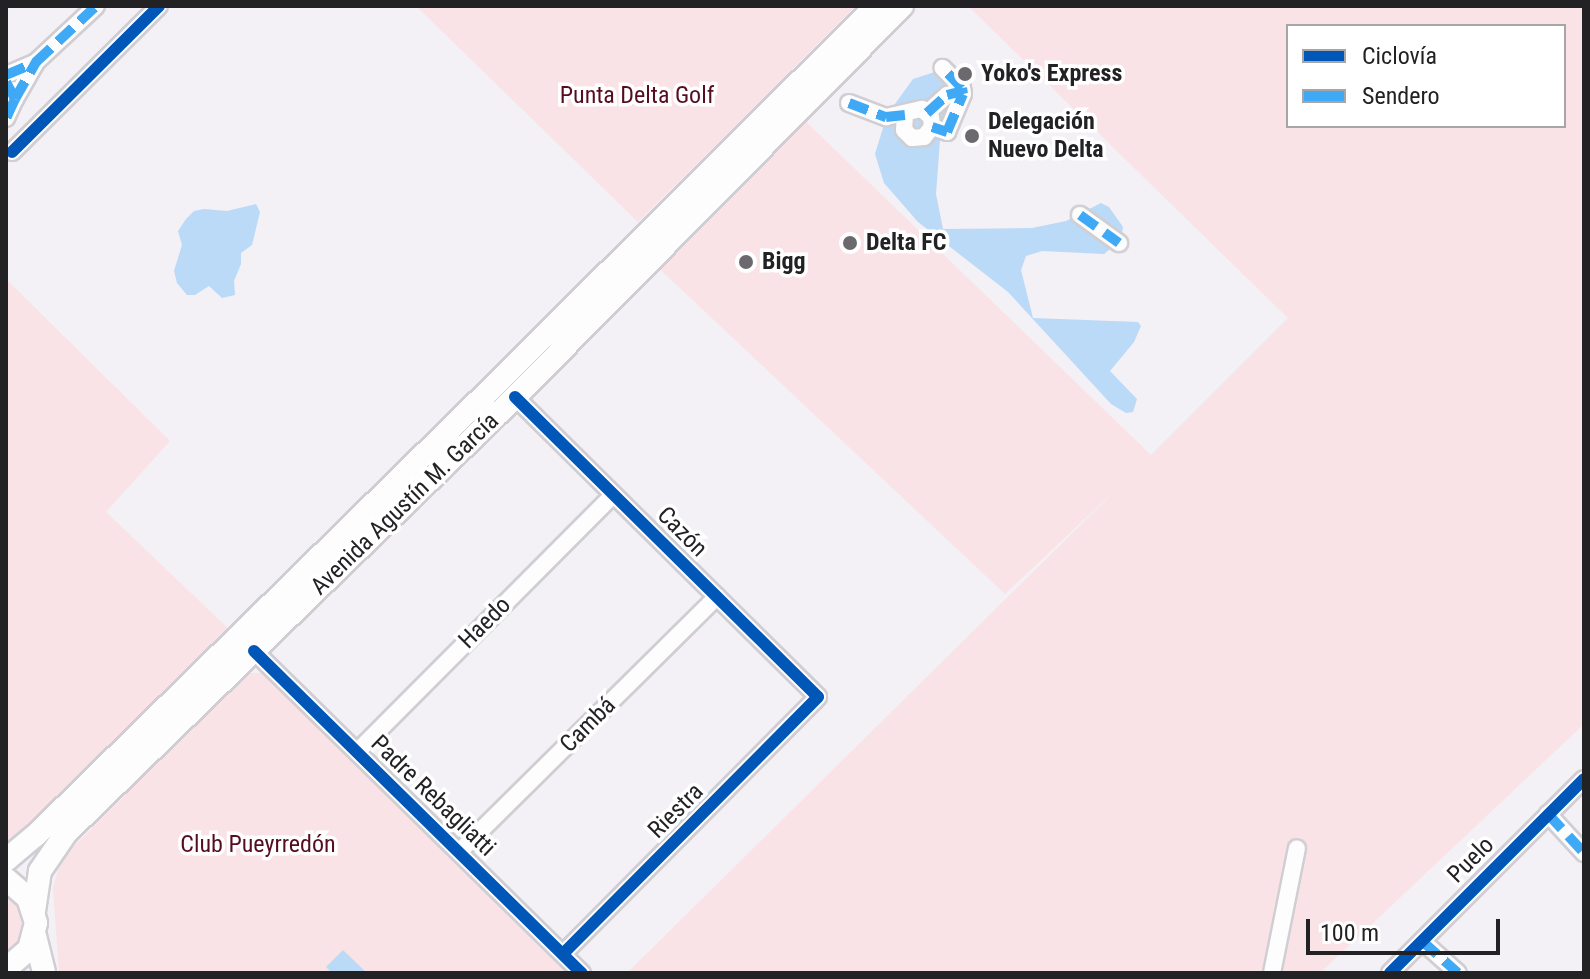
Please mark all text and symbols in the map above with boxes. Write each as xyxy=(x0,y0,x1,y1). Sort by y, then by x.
legend xyxy=(1286,24,1566,128)
text: Ciclovía xyxy=(1362,42,1437,70)
place label: Yoko's Express xyxy=(981,60,1122,88)
marker: Yoko's Express xyxy=(956,65,974,83)
park label: Punta Delta Golf xyxy=(560,82,714,110)
text: Sendero xyxy=(1362,82,1440,110)
place label: Delegación Nuevo Delta xyxy=(988,108,1104,164)
marker: Delegación Nuevo Delta xyxy=(963,127,981,145)
place label: Delta FC xyxy=(866,229,946,257)
marker: Delta FC xyxy=(841,234,859,252)
place label: Bigg xyxy=(762,248,806,276)
marker: Bigg xyxy=(737,253,755,271)
street label: Avenida Agustín M. García xyxy=(305,407,505,601)
street label: Cazón xyxy=(651,501,713,563)
street label: Haedo xyxy=(453,591,517,655)
street label: Cambá xyxy=(554,691,622,759)
street label: Padre Rebagliatti xyxy=(365,729,501,863)
street label: Riestra xyxy=(643,778,709,844)
park label: Club Pueyrredón xyxy=(180,831,336,859)
street label: Puelo xyxy=(1442,831,1500,889)
scale bar xyxy=(1310,903,1504,953)
text: 100 m xyxy=(1320,919,1379,947)

